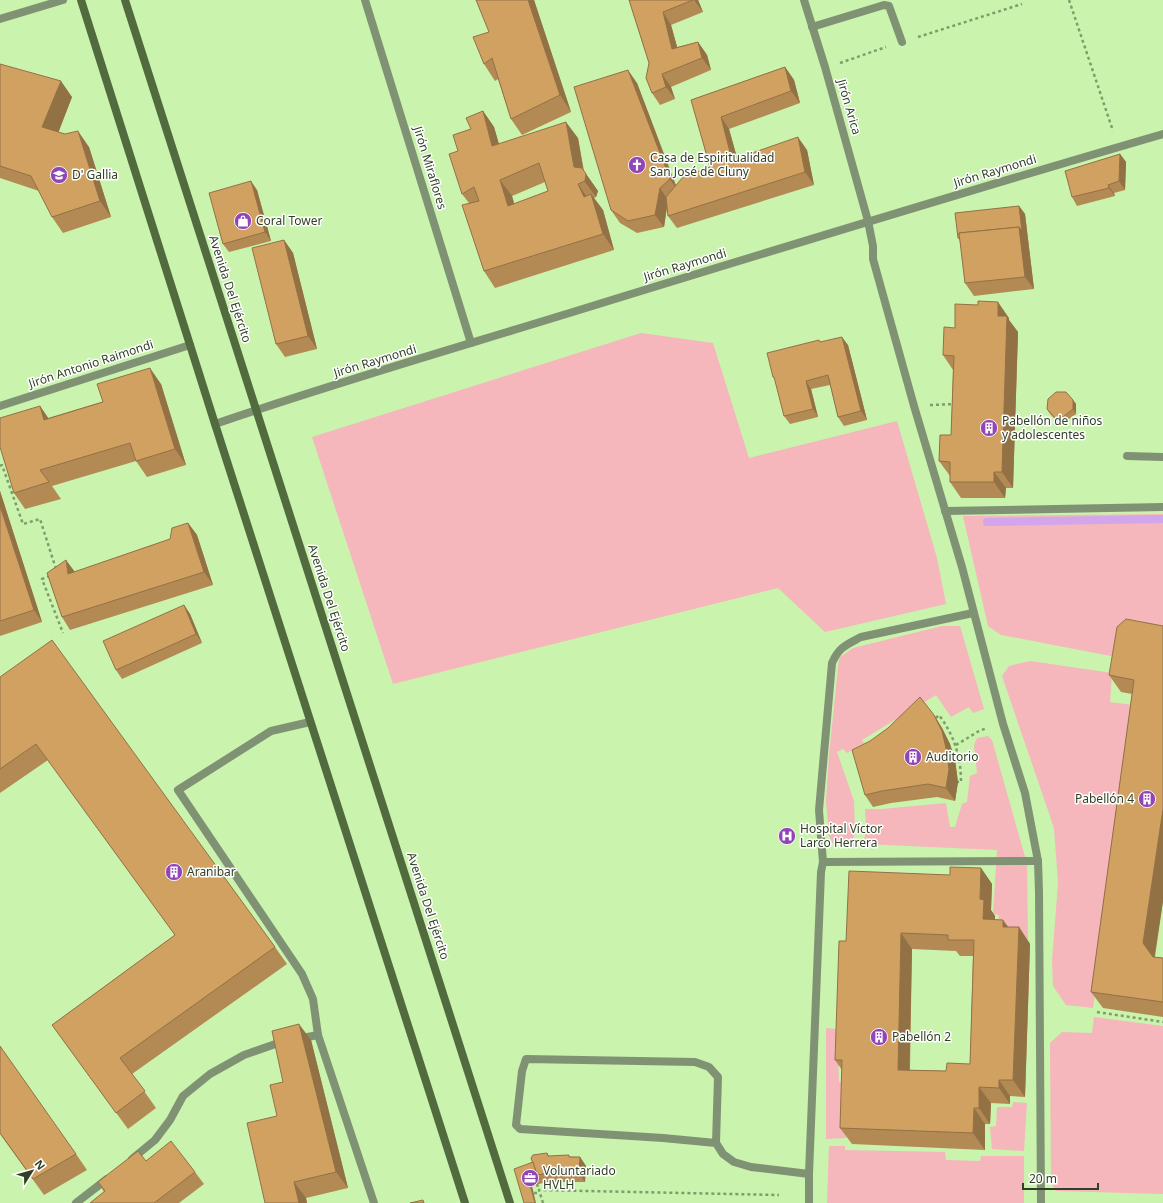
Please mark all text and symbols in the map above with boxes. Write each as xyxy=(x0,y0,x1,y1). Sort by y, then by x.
street label: Jirón Arica xyxy=(833,76,866,137)
street label: Jirón Miraflores xyxy=(409,123,451,212)
place label: Casa de Espiritualidad San José de Cluny xyxy=(650,149,774,180)
street label: Jirón Raymondi xyxy=(950,150,1038,191)
church icon: Casa de Espiritualidad San José de Cluny xyxy=(627,155,647,175)
school or university icon: D' Gallia xyxy=(49,165,69,185)
place label: D' Gallia xyxy=(72,166,118,183)
shop icon: Coral Tower xyxy=(233,211,253,231)
place label: Coral Tower xyxy=(256,212,323,229)
street label: Avenida Del Ejército xyxy=(205,233,256,345)
street label: Jirón Raymondi xyxy=(640,244,728,285)
street label: Jirón Antonio Raimondi xyxy=(25,335,155,392)
street label: Jirón Raymondi xyxy=(330,340,418,381)
place label: Pabellón de niños y adolescentes xyxy=(1002,412,1103,443)
building icon: Pabellón de niños y adolescentes xyxy=(979,418,999,438)
street label: Avenida Del Ejército xyxy=(304,542,355,654)
building icon: Auditorio xyxy=(903,747,923,767)
place label: Auditorio xyxy=(926,748,978,765)
building icon: Pabellón 4 xyxy=(1137,789,1157,809)
place label: Pabellón 4 xyxy=(1075,790,1134,807)
place label: Hospital Víctor Larco Herrera xyxy=(800,820,882,851)
hospital icon: Hospital Víctor Larco Herrera xyxy=(777,826,797,846)
street label: Avenida Del Ejército xyxy=(403,850,454,962)
building icon: Aranibar xyxy=(164,862,184,882)
place label: Aranibar xyxy=(187,863,236,880)
building icon: Pabellón 2 xyxy=(869,1027,889,1047)
place label: Pabellón 2 xyxy=(892,1028,951,1045)
north arrow xyxy=(12,1151,52,1191)
text: N xyxy=(32,1157,49,1173)
place label: Voluntariado HVLH xyxy=(543,1162,616,1193)
scale bar xyxy=(1023,1165,1098,1191)
office icon: Voluntariado HVLH xyxy=(520,1168,540,1188)
text: 20 m xyxy=(1029,1170,1057,1187)

